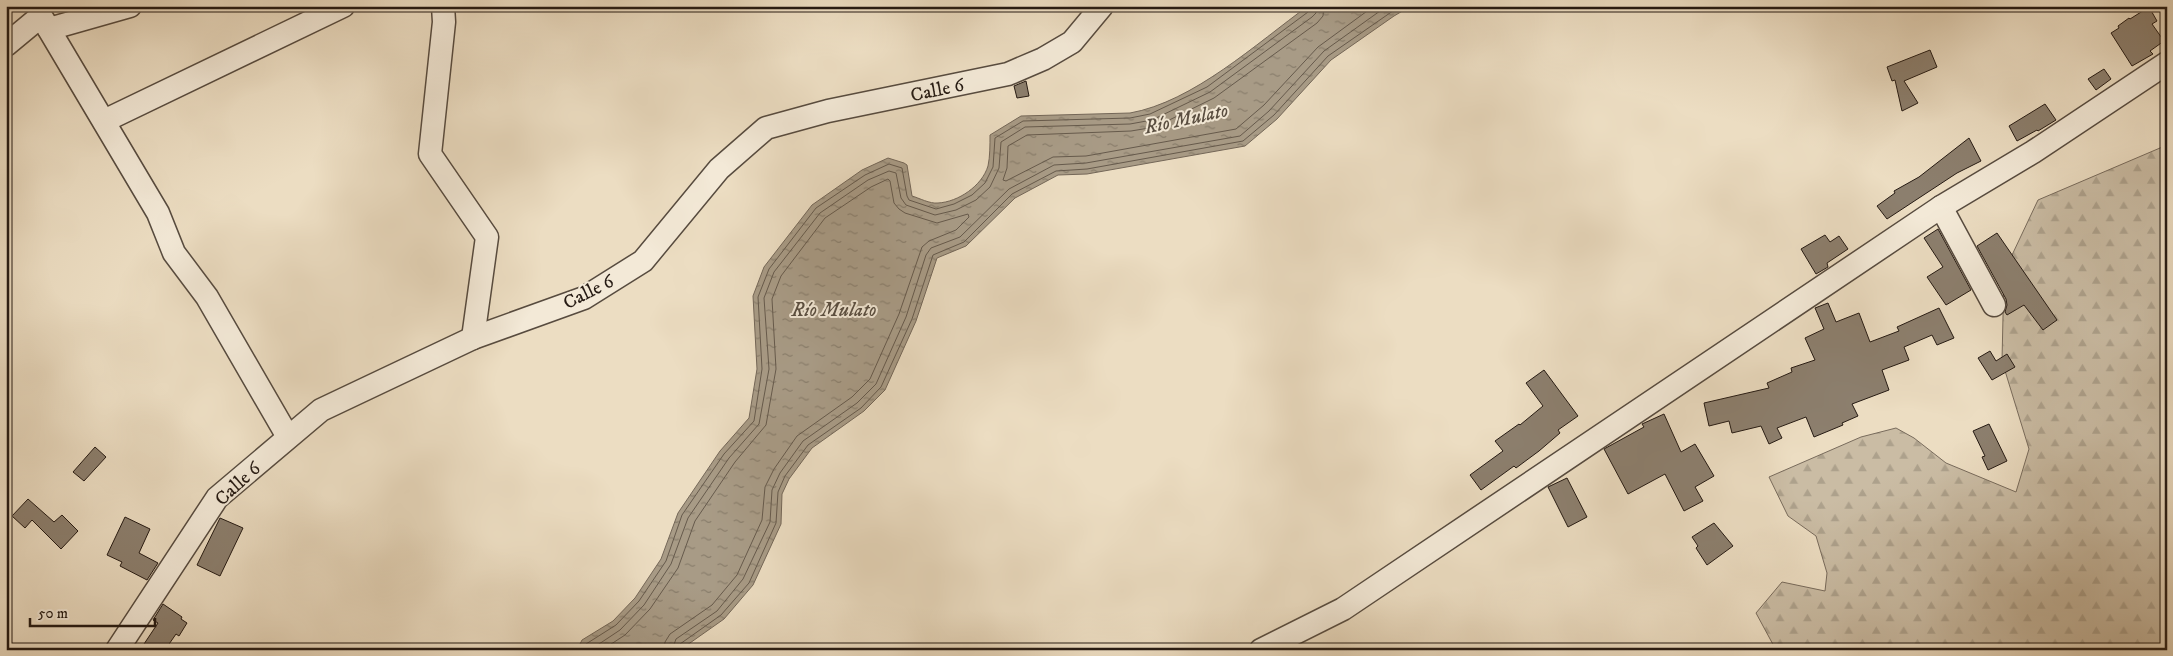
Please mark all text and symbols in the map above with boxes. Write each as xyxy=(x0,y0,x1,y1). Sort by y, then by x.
street label: Calle 6 xyxy=(909,73,967,107)
water label: Río Mulato xyxy=(1141,98,1231,141)
street label: Calle 6 xyxy=(559,269,619,315)
water label: Río Mulato xyxy=(790,298,877,323)
street label: Calle 6 xyxy=(210,457,266,511)
scale bar xyxy=(30,596,155,628)
text: 50 m xyxy=(38,604,68,623)

